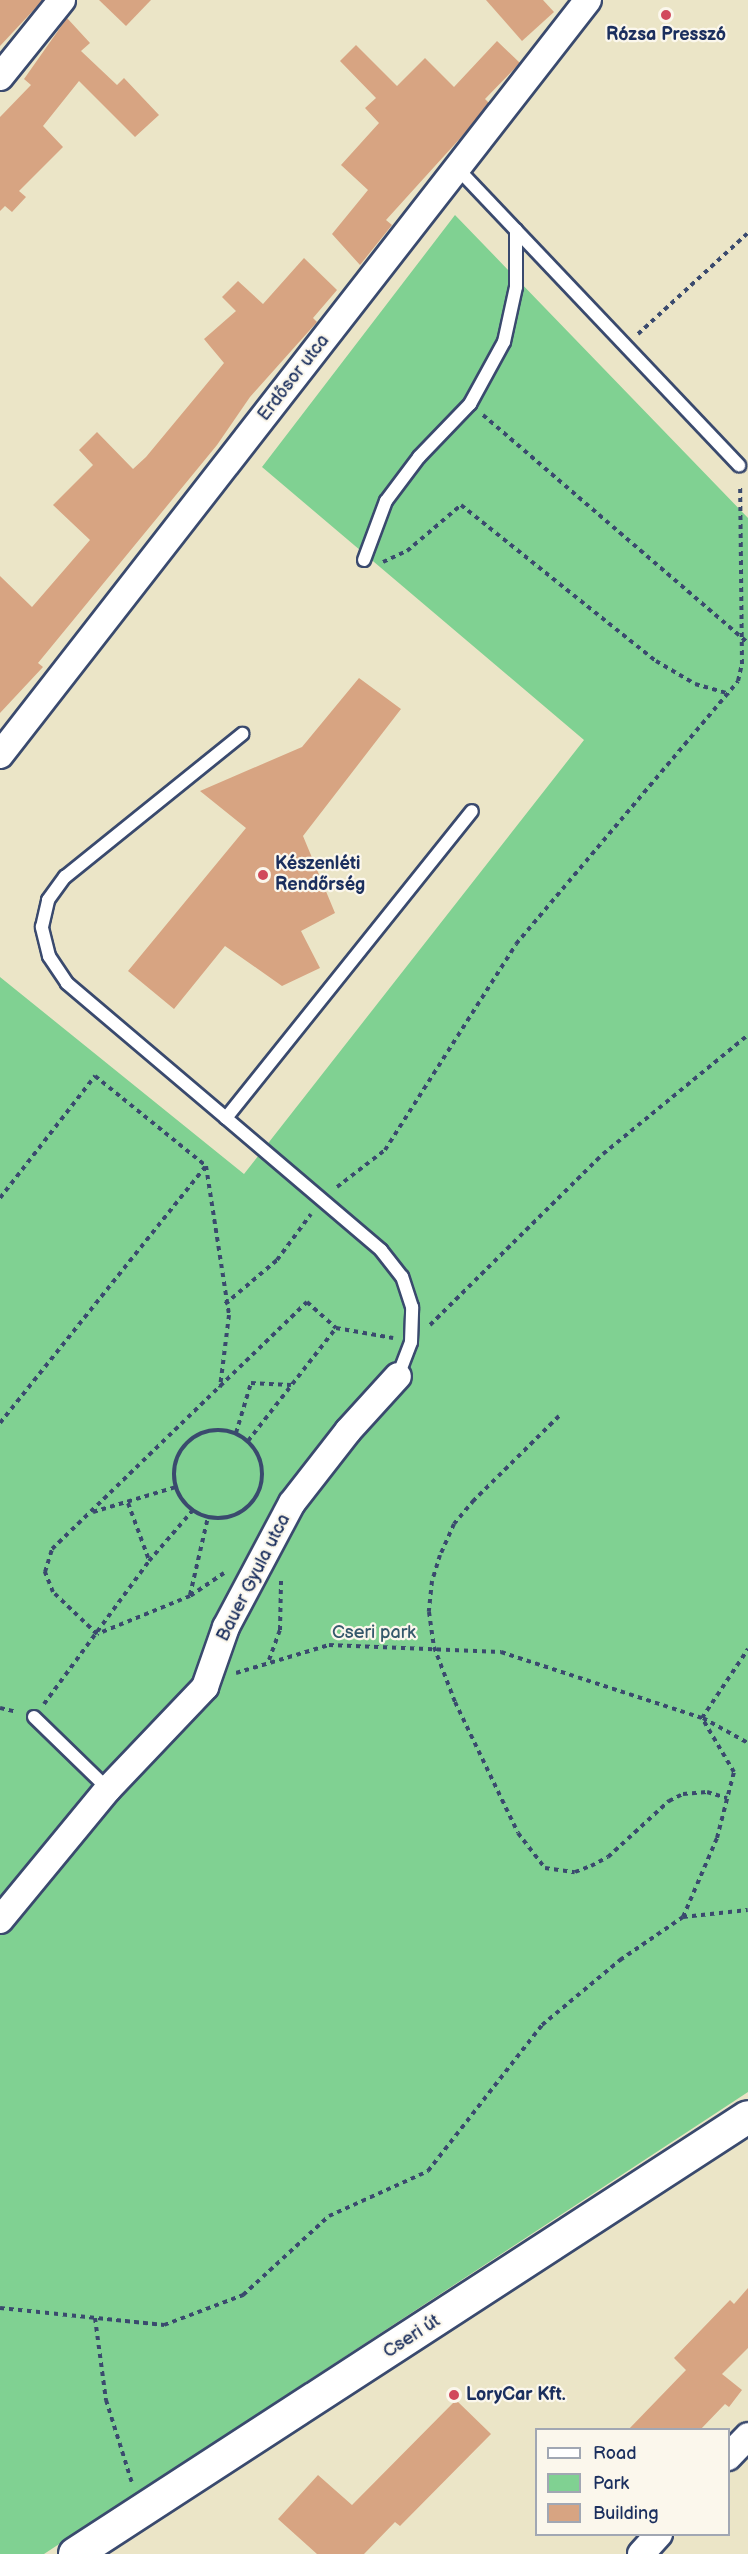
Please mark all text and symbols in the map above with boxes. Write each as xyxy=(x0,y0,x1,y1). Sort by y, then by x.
marker: Rózsa Presszó xyxy=(659,8,673,22)
place label: Rózsa Presszó xyxy=(606,24,726,46)
street label: Erdősor utca xyxy=(254,331,334,425)
place label: Készenléti Rendőrség xyxy=(275,854,365,896)
marker: Készenléti Rendőrség xyxy=(256,868,270,882)
street label: Bauer Gyula utca xyxy=(213,1511,295,1645)
park label: Cseri park xyxy=(332,1622,416,1644)
street label: Cseri út xyxy=(380,2311,444,2363)
place label: LoryCar Kft. xyxy=(466,2384,566,2406)
marker: LoryCar Kft. xyxy=(447,2388,461,2402)
legend xyxy=(535,2428,730,2536)
text: Road xyxy=(593,2443,637,2464)
text: Park xyxy=(593,2473,629,2494)
text: Building xyxy=(593,2503,659,2524)

